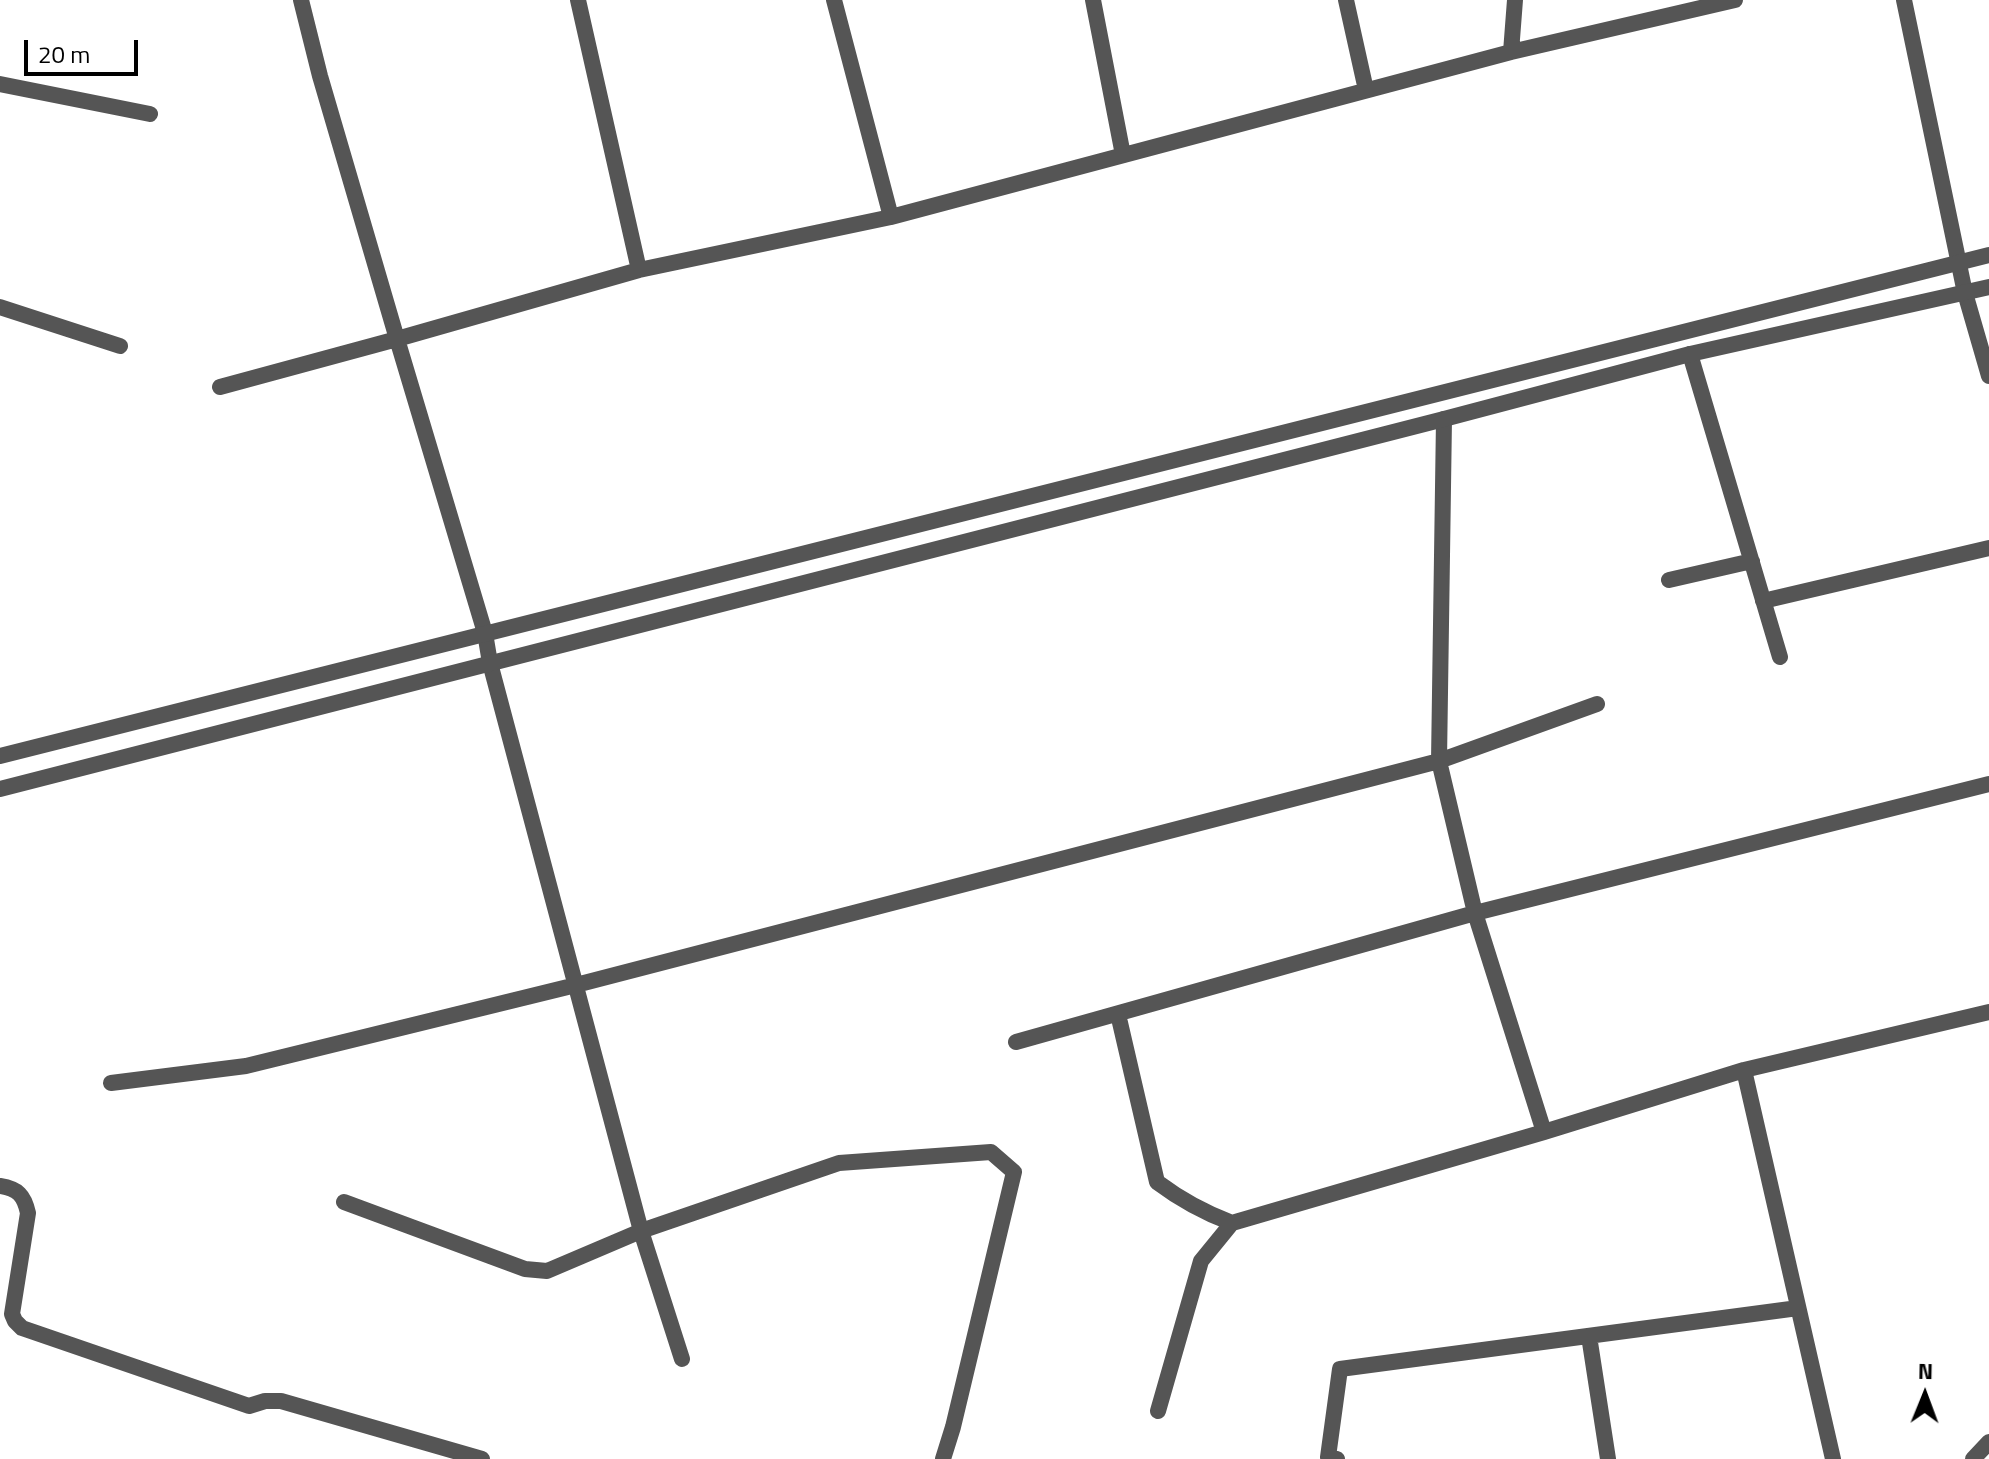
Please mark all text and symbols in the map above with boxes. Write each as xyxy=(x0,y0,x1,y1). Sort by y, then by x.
scale bar xyxy=(28,24,142,74)
text: 20 m xyxy=(38,36,90,72)
text: N xyxy=(1917,1354,1933,1388)
north arrow xyxy=(1885,1355,1965,1435)

